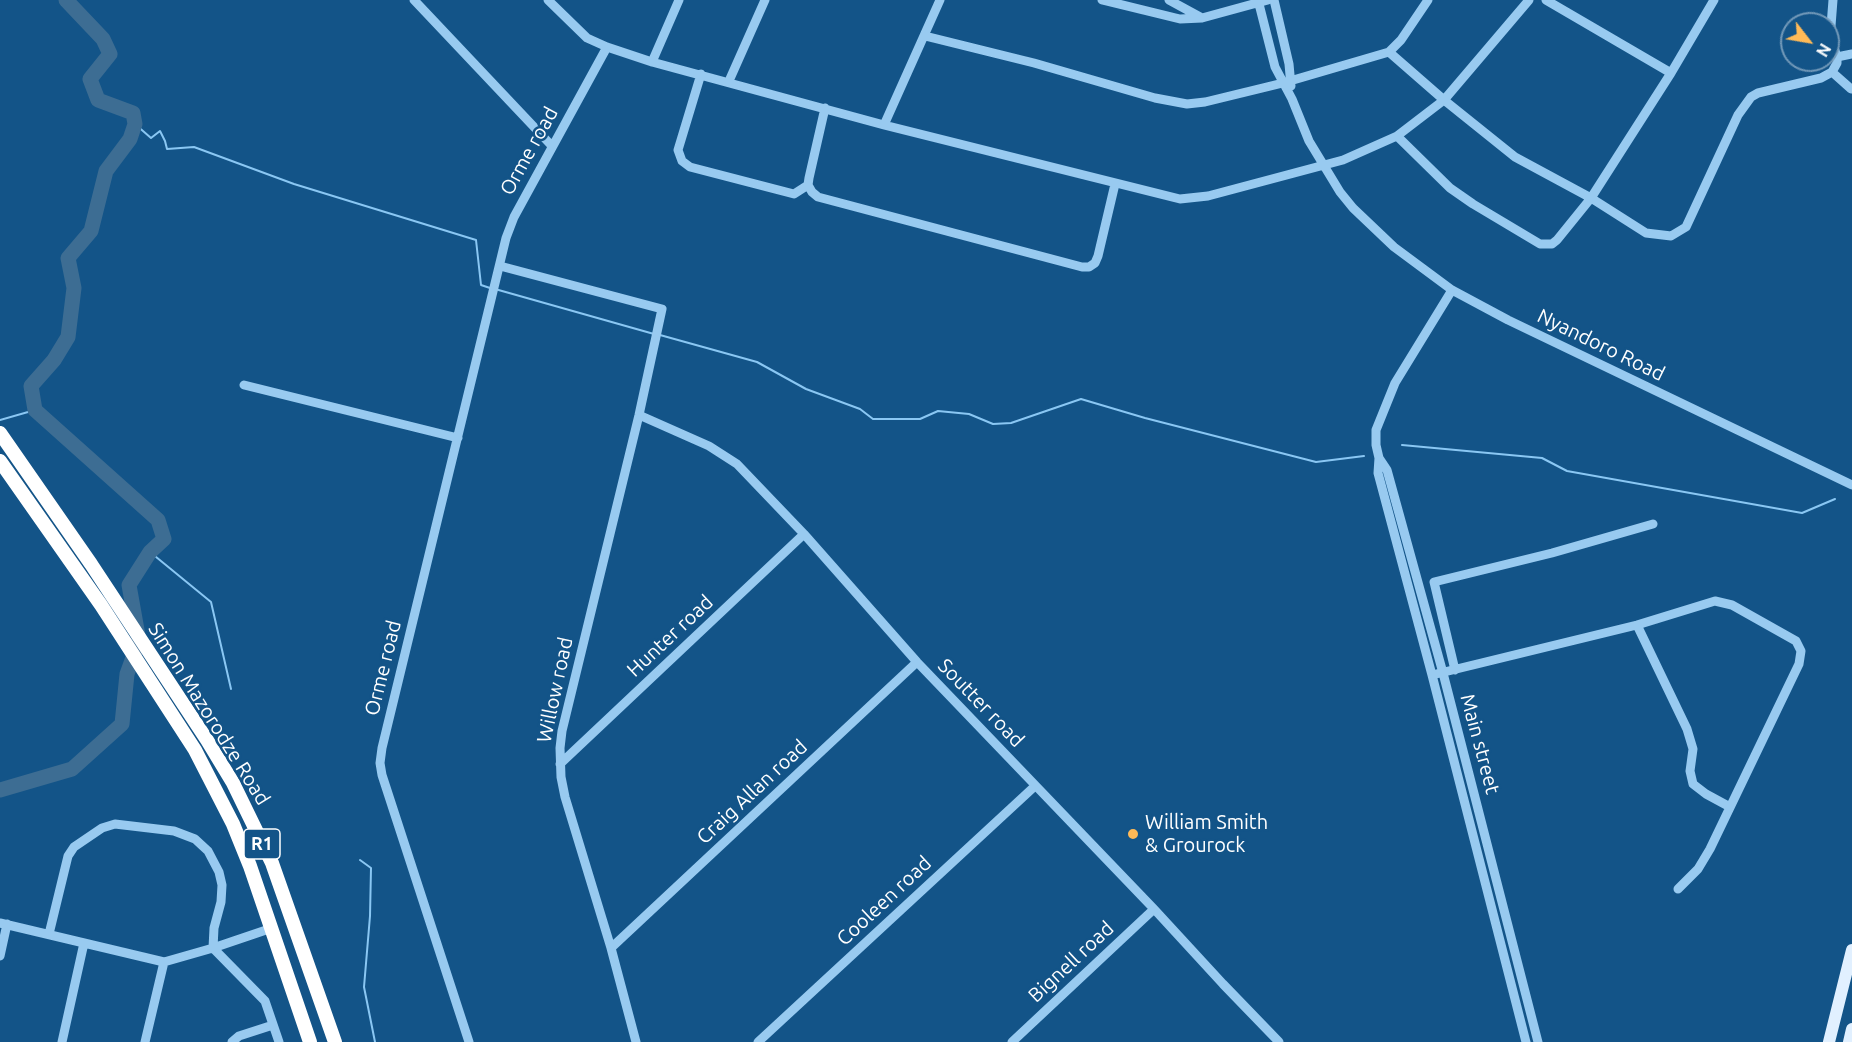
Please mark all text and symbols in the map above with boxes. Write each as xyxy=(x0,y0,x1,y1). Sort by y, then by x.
north arrow xyxy=(1780,12,1840,72)
text: N xyxy=(1813,40,1835,60)
street label: Orme road xyxy=(495,103,563,199)
street label: Nyandoro Road xyxy=(1533,304,1669,386)
street label: Hunter road xyxy=(622,590,718,682)
street label: Simon Mazorodze Road xyxy=(143,618,275,810)
street label: Orme road xyxy=(360,618,406,718)
street label: Willow road xyxy=(532,635,578,745)
street label: Soutter road xyxy=(933,654,1029,752)
street label: Main street xyxy=(1455,691,1505,797)
street label: Craig Allan road xyxy=(692,735,812,849)
place label: William Smith & Grourock xyxy=(1145,810,1268,857)
marker: William Smith & Grourock xyxy=(1126,827,1140,841)
road number: R1 xyxy=(244,829,280,859)
street label: Cooleen road xyxy=(832,851,936,951)
street label: Bignell road xyxy=(1023,916,1119,1008)

